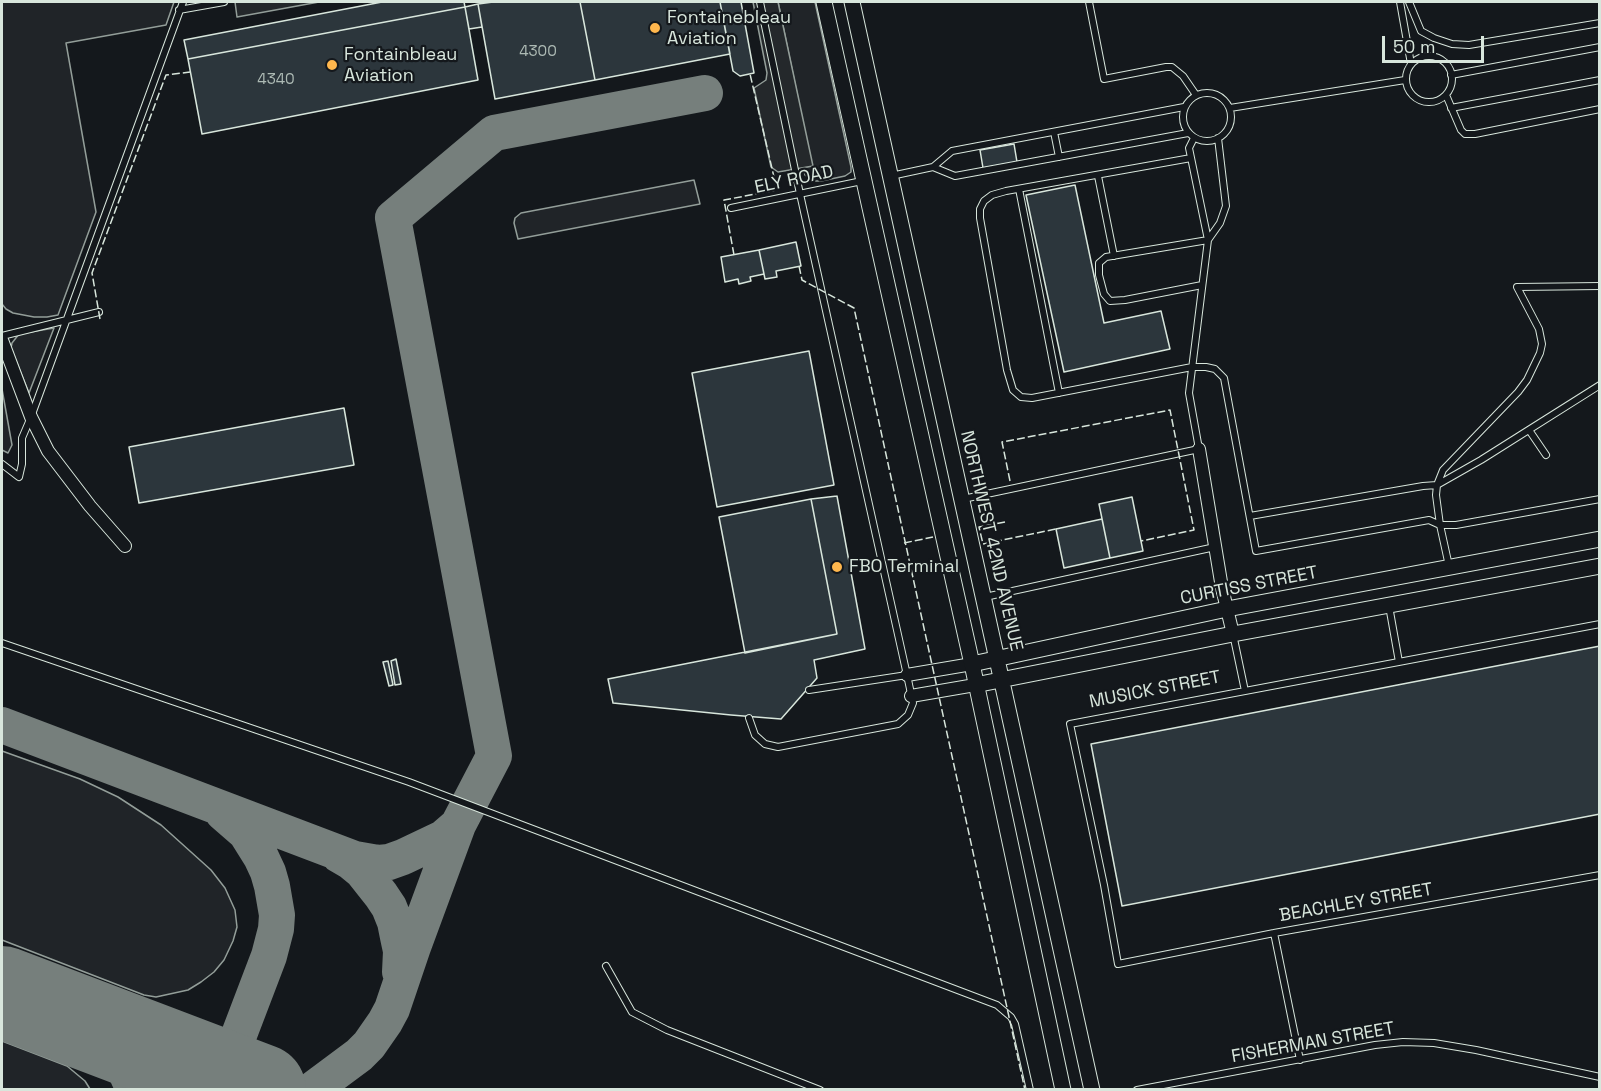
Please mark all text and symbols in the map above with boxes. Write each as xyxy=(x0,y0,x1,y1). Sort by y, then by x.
place label: Fontainebleau Aviation xyxy=(667,7,791,50)
marker: Fontainebleau Aviation xyxy=(648,21,662,35)
scale bar xyxy=(1385,24,1487,62)
text: 50 m xyxy=(1393,35,1435,58)
house number: 4300 xyxy=(519,43,557,61)
place label: Fontainbleau Aviation xyxy=(344,44,457,86)
marker: Fontainbleau Aviation xyxy=(325,58,339,72)
house number: 4340 xyxy=(257,71,295,89)
street label: ELY ROAD xyxy=(753,161,835,199)
street label: NORTHWEST 42ND AVENUE xyxy=(955,429,1027,653)
place label: FBO Terminal xyxy=(849,556,959,578)
marker: FBO Terminal xyxy=(830,560,844,574)
street label: CURTISS STREET xyxy=(1178,562,1320,610)
street label: MUSICK STREET xyxy=(1087,667,1223,713)
street label: BEACHLEY STREET xyxy=(1278,879,1434,927)
street label: FISHERMAN STREET xyxy=(1230,1018,1396,1068)

